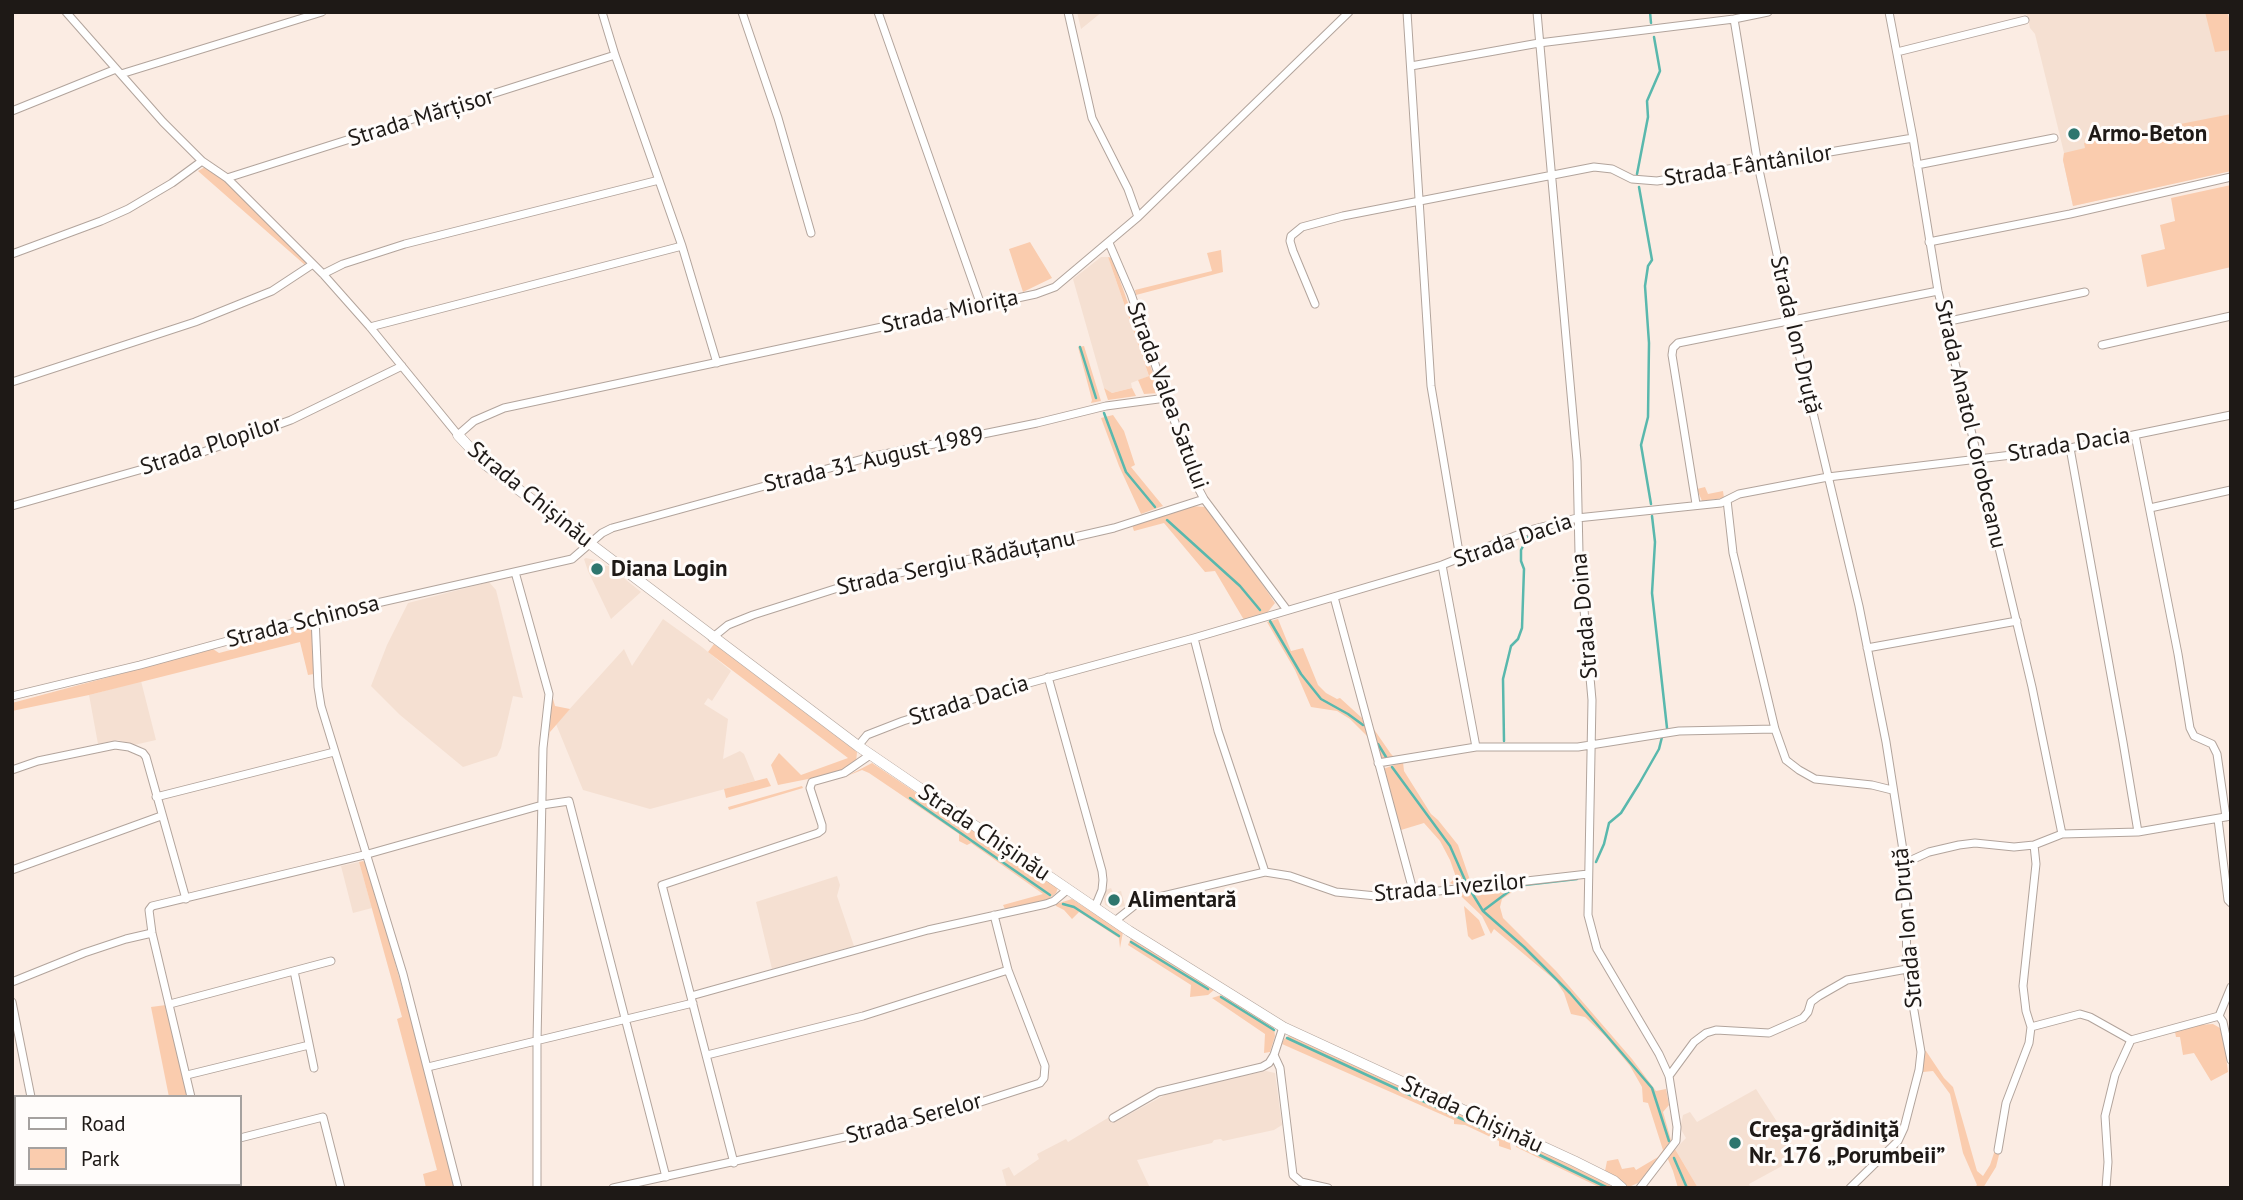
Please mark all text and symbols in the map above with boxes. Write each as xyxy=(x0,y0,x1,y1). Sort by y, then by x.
street label: Strada Mărțisor xyxy=(345,83,497,153)
place label: Armo-Beton xyxy=(2088,120,2207,148)
marker: Armo-Beton xyxy=(2066,126,2082,142)
street label: Strada Fântânilor xyxy=(1662,139,1834,193)
street label: Strada Ion Druță xyxy=(1763,253,1827,417)
street label: Strada Miorița xyxy=(879,284,1021,340)
street label: Strada Anatol Corobceanu xyxy=(1928,297,2012,551)
street label: Strada Valea Satului xyxy=(1120,298,1214,494)
street label: Strada Plopilor xyxy=(137,410,285,482)
street label: Strada 31 August 1989 xyxy=(761,421,987,499)
street label: Strada Dacia xyxy=(2006,422,2132,468)
street label: Strada Chișinău xyxy=(462,436,598,554)
street label: Strada Dacia xyxy=(1450,508,1576,574)
street label: Strada Sergiu Rădăuțanu xyxy=(834,524,1078,602)
street label: Strada Doina xyxy=(1566,552,1604,680)
place label: Diana Login xyxy=(611,555,728,583)
marker: Diana Login xyxy=(589,561,605,577)
street label: Strada Schinosa xyxy=(224,590,382,654)
street label: Strada Dacia xyxy=(906,670,1032,732)
street label: Strada Chișinău xyxy=(913,779,1055,887)
street label: Strada Ion Druță xyxy=(1887,846,1929,1010)
street label: Strada Livezilor xyxy=(1373,868,1527,908)
place label: Alimentară xyxy=(1128,886,1237,914)
marker: Alimentară xyxy=(1106,892,1122,908)
street label: Strada Chișinău xyxy=(1397,1070,1547,1160)
street label: Strada Serelor xyxy=(843,1088,985,1150)
legend xyxy=(14,1095,242,1186)
text: Road xyxy=(81,1110,125,1137)
place label: Creşa-grădiniţă Nr. 176 „Porumbeii” xyxy=(1749,1116,1945,1170)
marker: Creşa-grădiniţă Nr. 176 „Porumbeii” xyxy=(1727,1135,1743,1151)
text: Park xyxy=(81,1145,120,1172)

